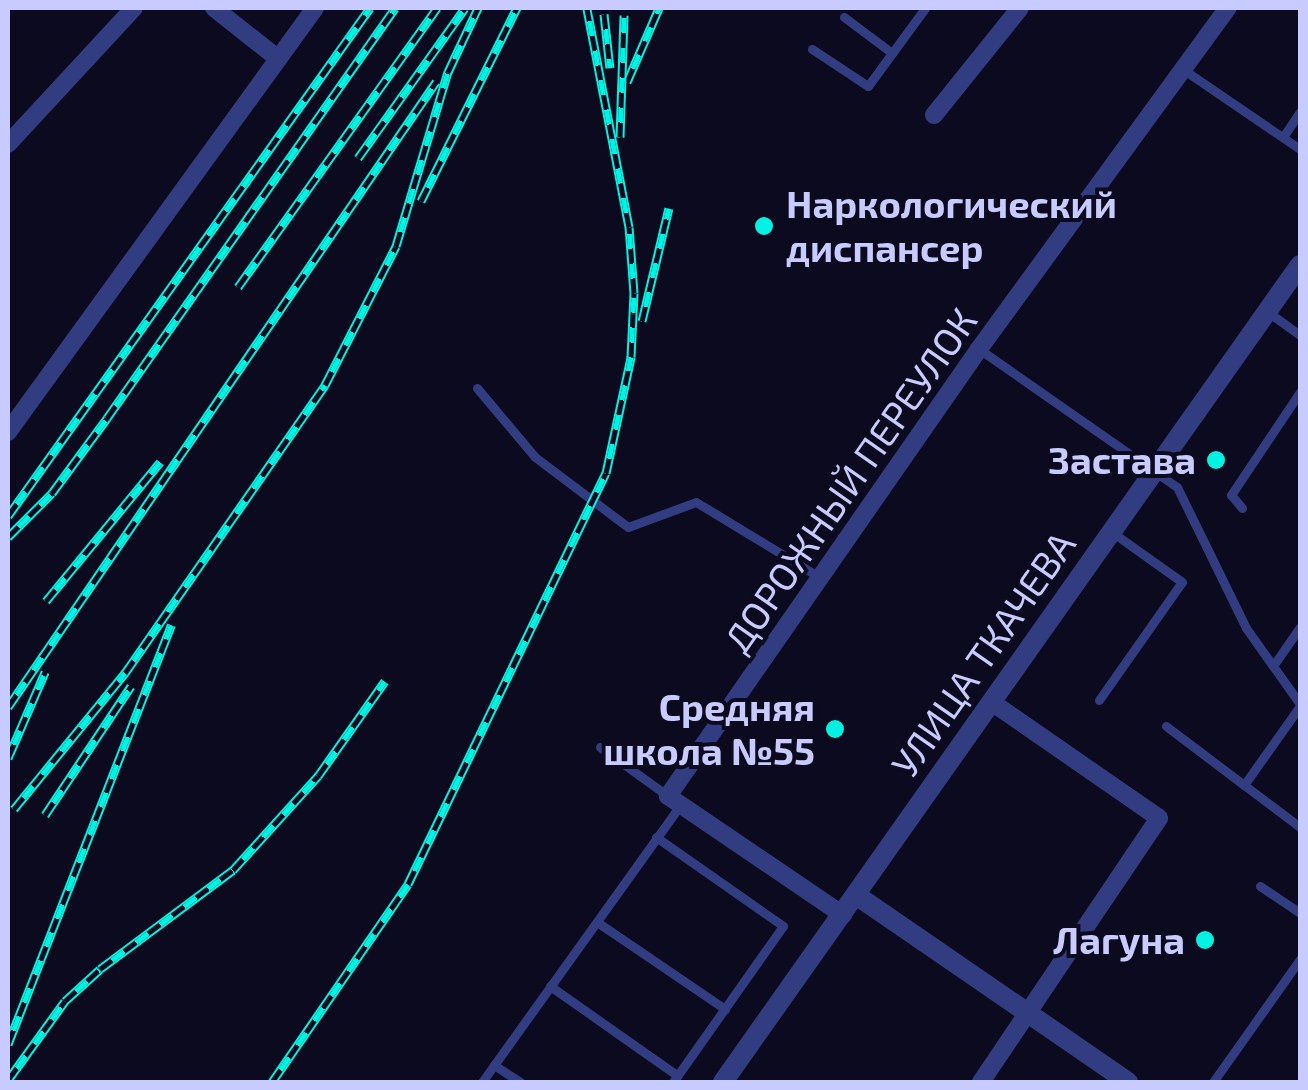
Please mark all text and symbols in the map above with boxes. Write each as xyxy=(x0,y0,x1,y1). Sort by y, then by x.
place label: Наркологический диспансер xyxy=(786,181,1117,270)
marker: Наркологический диспансер xyxy=(751,213,777,239)
street label: ДОРОЖНЫЙ ПЕРЕУЛОК xyxy=(714,299,986,661)
place label: Застава xyxy=(1048,437,1196,483)
marker: Застава xyxy=(1205,449,1227,471)
street label: УЛИЦА ТКАЧЕВА xyxy=(882,523,1084,785)
place label: Средняя школа №55 xyxy=(603,684,815,774)
marker: Средняя школа №55 xyxy=(824,718,846,740)
place label: Лагуна xyxy=(1053,917,1185,963)
marker: Лагуна xyxy=(1194,929,1216,951)

